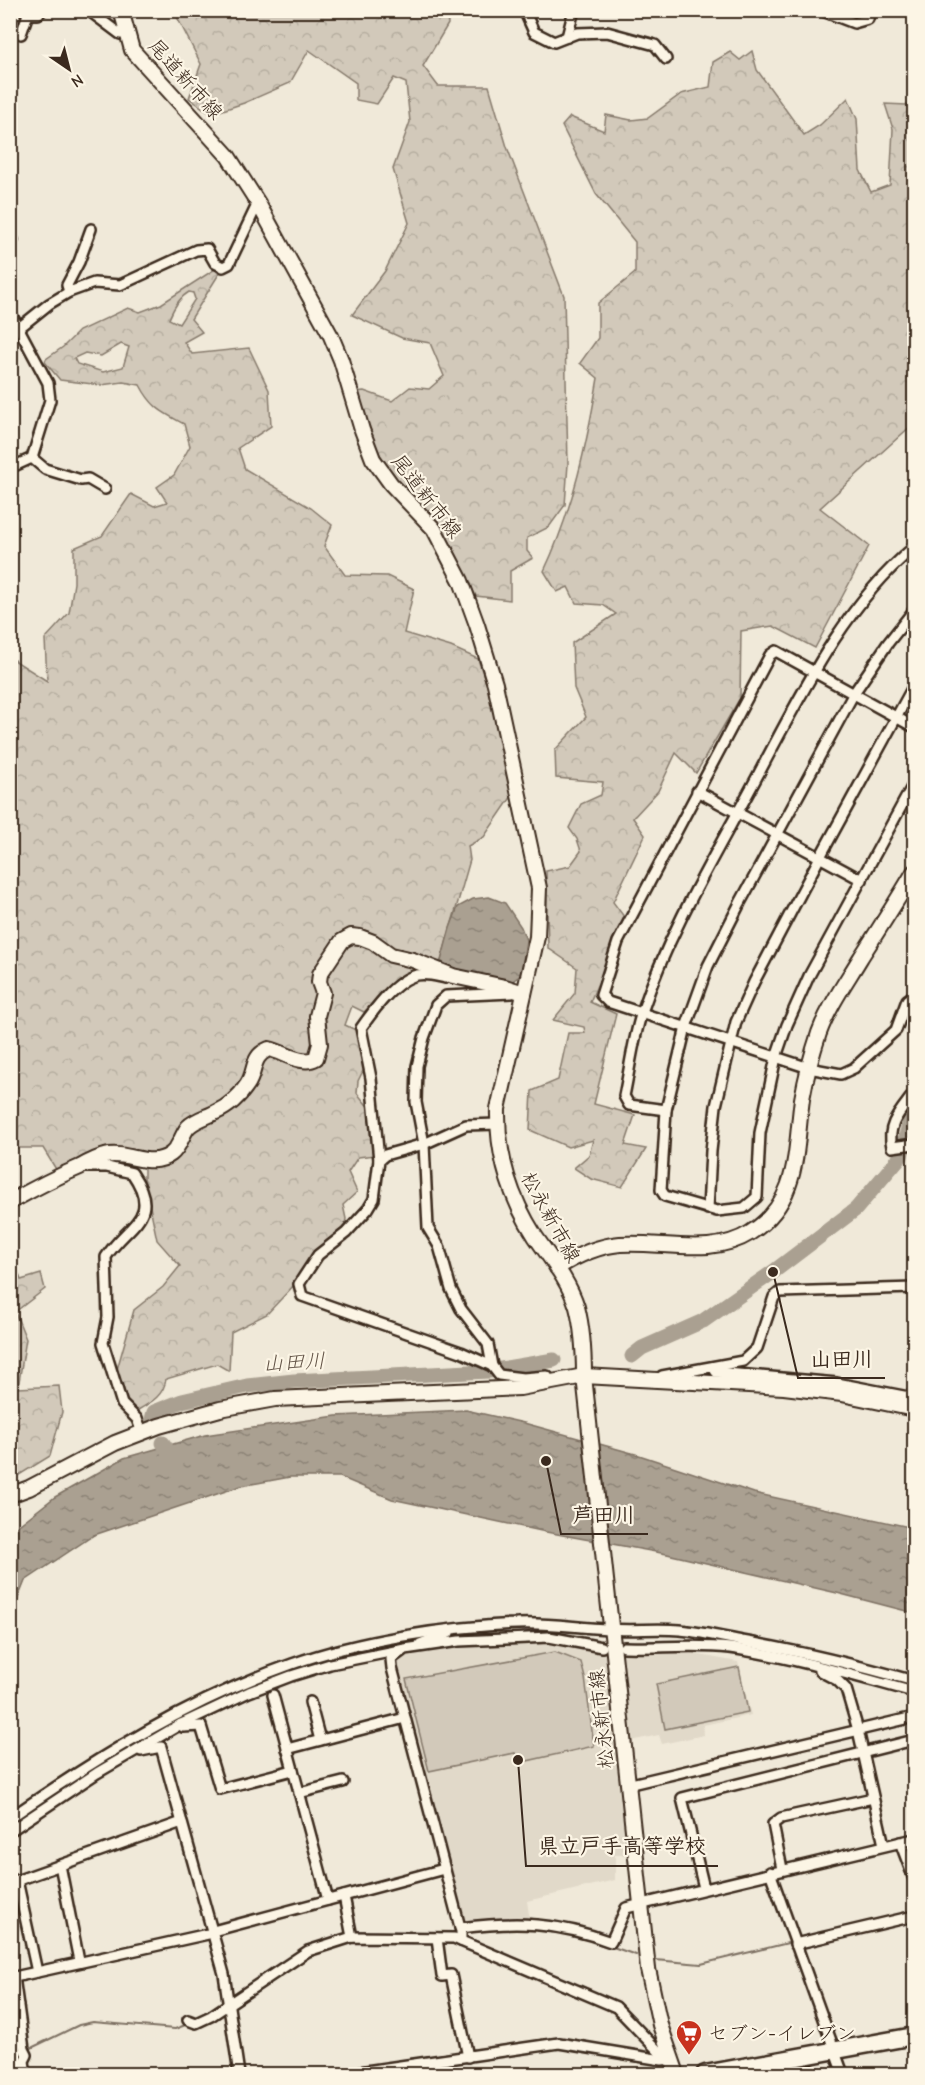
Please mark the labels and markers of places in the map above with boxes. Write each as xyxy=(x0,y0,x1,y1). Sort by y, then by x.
callout: 山田川 xyxy=(798,1339,885,1378)
callout: 芦田川 xyxy=(561,1495,648,1534)
callout: 県立戸手高等学校 xyxy=(526,1827,718,1866)
supermarket icon: セブン-イレブン xyxy=(674,2018,704,2056)
place label: セブン-イレブン xyxy=(708,2022,856,2045)

